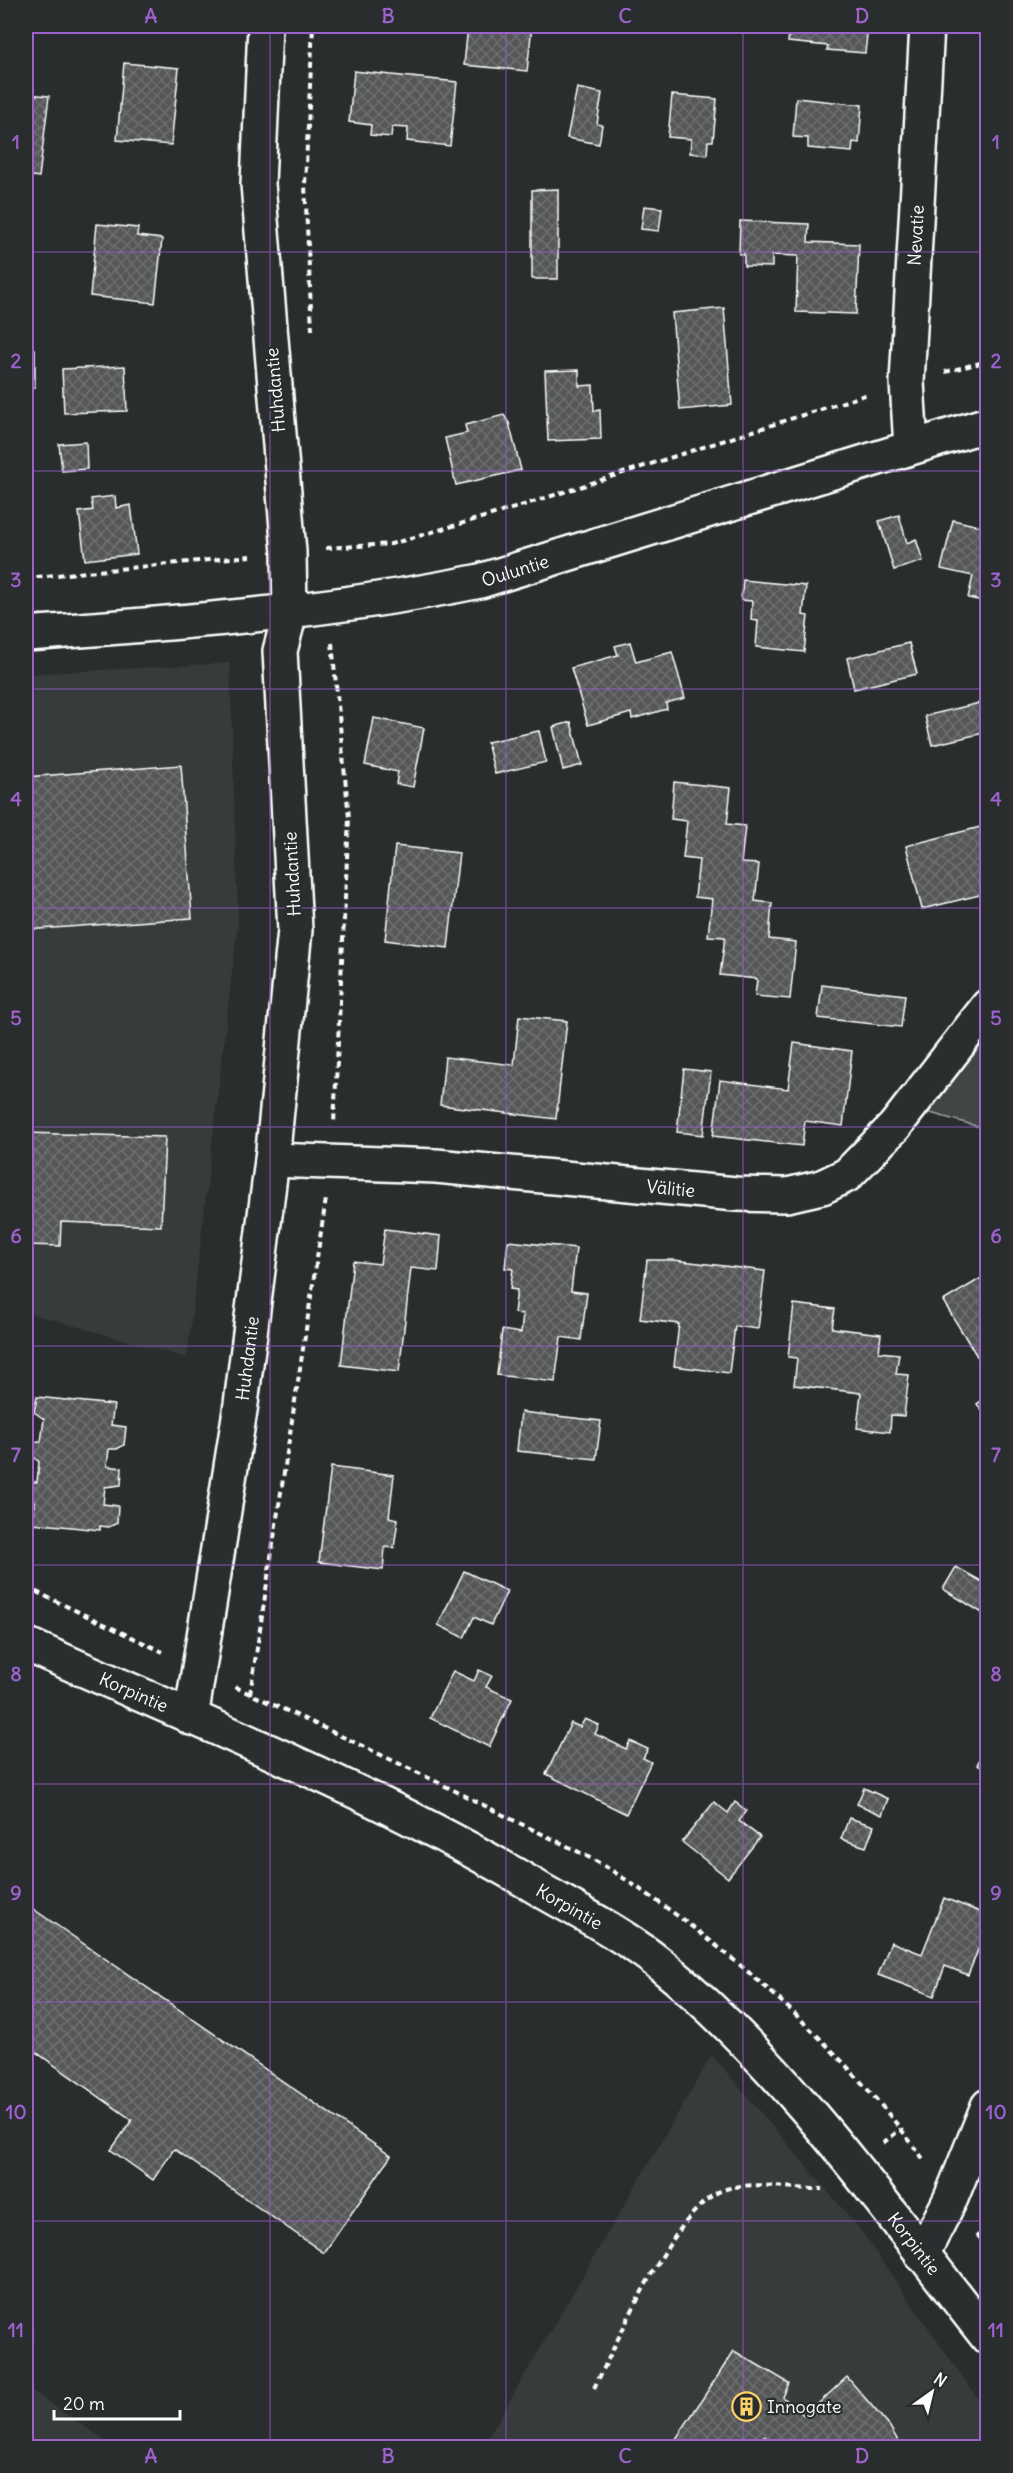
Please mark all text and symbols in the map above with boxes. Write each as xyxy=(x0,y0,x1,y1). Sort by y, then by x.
text: A xyxy=(145,3,158,28)
text: B xyxy=(381,3,395,28)
text: C xyxy=(618,3,632,28)
text: D xyxy=(855,3,869,28)
text: 1 xyxy=(12,129,20,154)
text: 1 xyxy=(992,129,1000,154)
street label: Nevatie xyxy=(902,204,928,266)
street label: Huhdantie xyxy=(260,347,290,433)
text: 2 xyxy=(11,348,22,373)
text: 2 xyxy=(991,348,1002,373)
street label: Ouluntie xyxy=(479,549,551,591)
text: 3 xyxy=(10,567,22,592)
text: 3 xyxy=(990,567,1002,592)
text: 4 xyxy=(10,786,22,811)
text: 4 xyxy=(990,786,1002,811)
street label: Huhdantie xyxy=(278,831,306,917)
text: 5 xyxy=(10,1005,22,1030)
text: 5 xyxy=(990,1005,1002,1030)
street label: Välitie xyxy=(646,1174,696,1202)
text: 6 xyxy=(10,1223,22,1248)
text: 6 xyxy=(990,1223,1002,1248)
street label: Huhdantie xyxy=(230,1315,264,1402)
text: 7 xyxy=(11,1442,21,1467)
text: 7 xyxy=(991,1442,1001,1467)
text: 8 xyxy=(10,1661,22,1686)
text: 8 xyxy=(990,1661,1002,1686)
street label: Korpintie xyxy=(96,1667,172,1717)
street label: Korpintie xyxy=(532,1878,607,1934)
text: 9 xyxy=(10,1880,22,1905)
text: 9 xyxy=(990,1880,1002,1905)
text: 10 xyxy=(5,2099,27,2124)
text: 10 xyxy=(985,2099,1007,2124)
street label: Korpintie xyxy=(883,2207,946,2279)
text: 11 xyxy=(8,2317,24,2342)
text: 11 xyxy=(988,2317,1004,2342)
north arrow xyxy=(902,2362,962,2422)
text: N xyxy=(930,2368,951,2391)
scale bar xyxy=(54,2383,180,2421)
building icon: Innogate xyxy=(730,2390,762,2422)
text: 20 m xyxy=(63,2392,105,2415)
place label: Innogate xyxy=(767,2395,842,2418)
text: A xyxy=(145,2443,158,2468)
text: B xyxy=(381,2443,395,2468)
text: C xyxy=(618,2443,632,2468)
text: D xyxy=(855,2443,869,2468)

